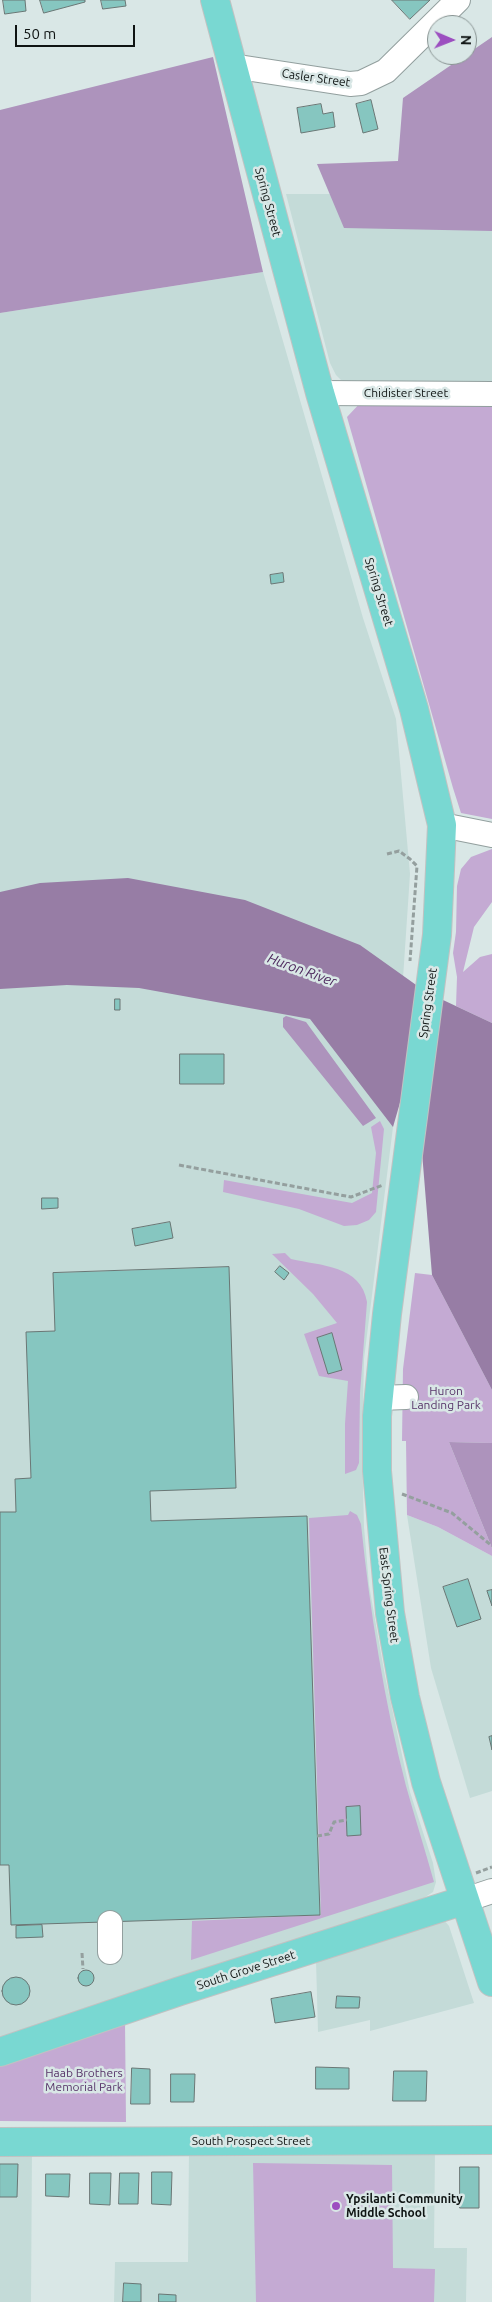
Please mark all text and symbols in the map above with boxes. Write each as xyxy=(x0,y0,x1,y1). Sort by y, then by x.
scale bar xyxy=(18,15,138,47)
north arrow xyxy=(427,15,477,65)
text: 50 m xyxy=(23,25,56,42)
text: N xyxy=(458,35,474,46)
street label: Casler Street xyxy=(281,66,351,90)
street label: Spring Street xyxy=(252,166,284,238)
street label: Chidister Street xyxy=(364,386,448,400)
street label: Spring Street xyxy=(362,556,396,628)
water label: Huron River xyxy=(265,950,339,990)
street label: Spring Street xyxy=(416,967,440,1039)
park label: Huron Landing Park xyxy=(411,1384,481,1412)
street label: East Spring Street xyxy=(376,1546,402,1644)
street label: South Grove Street xyxy=(195,1947,297,1993)
park label: Haab Brothers Memorial Park xyxy=(45,2066,123,2094)
street label: South Prospect Street xyxy=(192,2134,310,2148)
place label: Ypsilanti Community Middle School xyxy=(346,2192,463,2220)
marker: Ypsilanti Community Middle School xyxy=(330,2200,342,2212)

